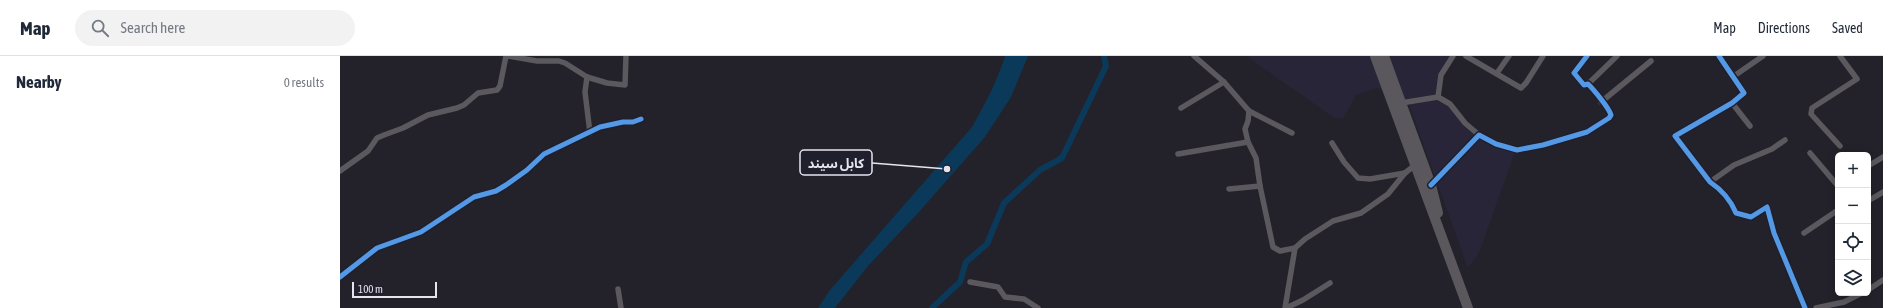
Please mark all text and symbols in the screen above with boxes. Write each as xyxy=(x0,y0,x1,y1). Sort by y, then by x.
search box xyxy=(75,10,355,46)
text: Map xyxy=(20,17,51,39)
icon: search xyxy=(89,17,111,39)
text: Search here xyxy=(121,19,185,36)
text: Map xyxy=(1713,20,1736,36)
text: Directions xyxy=(1758,20,1810,36)
text: Saved xyxy=(1832,20,1863,36)
text: Nearby xyxy=(16,72,62,92)
text: 0 results xyxy=(284,75,324,90)
callout: کابل سيند xyxy=(800,150,872,175)
map controls xyxy=(1835,152,1871,296)
button: + xyxy=(1835,152,1871,188)
text: کابل سيند xyxy=(808,156,864,171)
button: − xyxy=(1835,188,1871,224)
button: locate xyxy=(1835,224,1871,260)
button: layers xyxy=(1835,260,1871,296)
scale bar xyxy=(352,280,437,299)
text: 100 m xyxy=(358,283,383,295)

